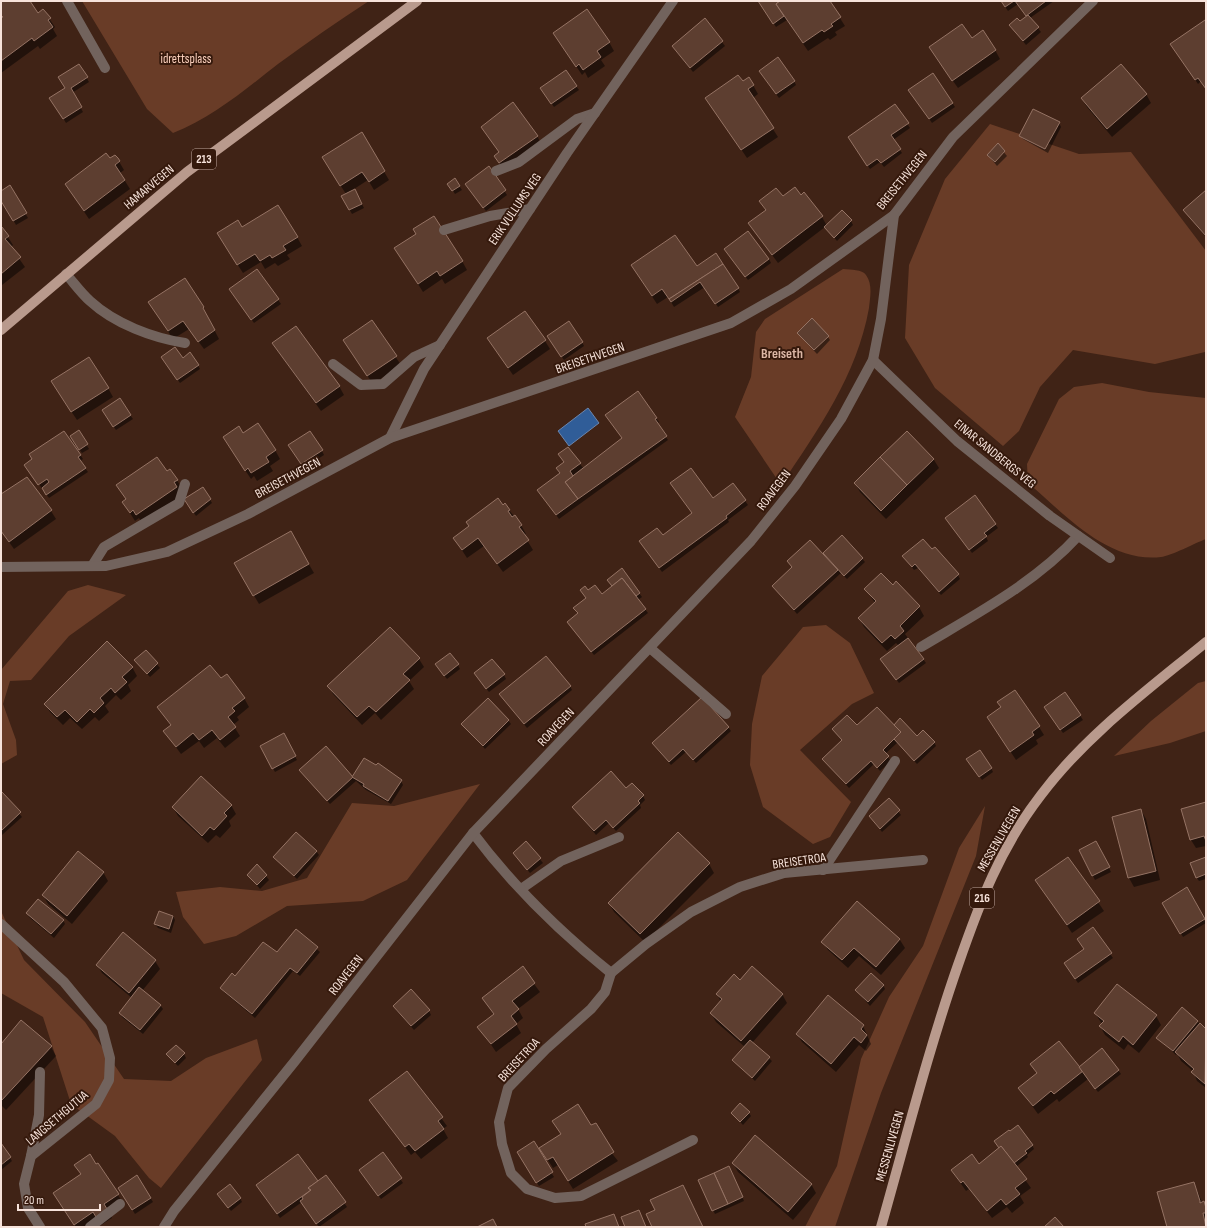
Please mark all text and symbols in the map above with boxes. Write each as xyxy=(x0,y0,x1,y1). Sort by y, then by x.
park label: idrettsplass xyxy=(160,51,212,67)
street label: BREISETHVEGEN xyxy=(873,147,931,213)
road number: 213 xyxy=(192,149,216,169)
street label: HAMARVEGEN xyxy=(121,161,177,213)
street label: ERIK VULLUMS VEG xyxy=(485,170,545,248)
street label: BREISETHVEGEN xyxy=(553,339,627,377)
district label: Breiseth xyxy=(761,345,803,362)
street label: EINAR SANDBERGS VEG xyxy=(951,416,1039,492)
street label: BREISETHVEGEN xyxy=(252,454,324,502)
street label: ROAVEGEN xyxy=(753,466,795,514)
street label: ROAVEGEN xyxy=(534,704,578,750)
street label: MESSENLIVEGEN xyxy=(974,803,1024,875)
street label: BREISETROA xyxy=(771,849,827,873)
road number: 216 xyxy=(970,888,994,908)
street label: ROAVEGEN xyxy=(325,952,367,998)
street label: BREISETROA xyxy=(495,1035,543,1085)
street label: LANGSETHGUTUA xyxy=(23,1087,92,1149)
street label: MESSENLIVEGEN xyxy=(872,1109,908,1183)
scale bar xyxy=(18,1186,100,1212)
text: 20 m xyxy=(24,1193,44,1208)

